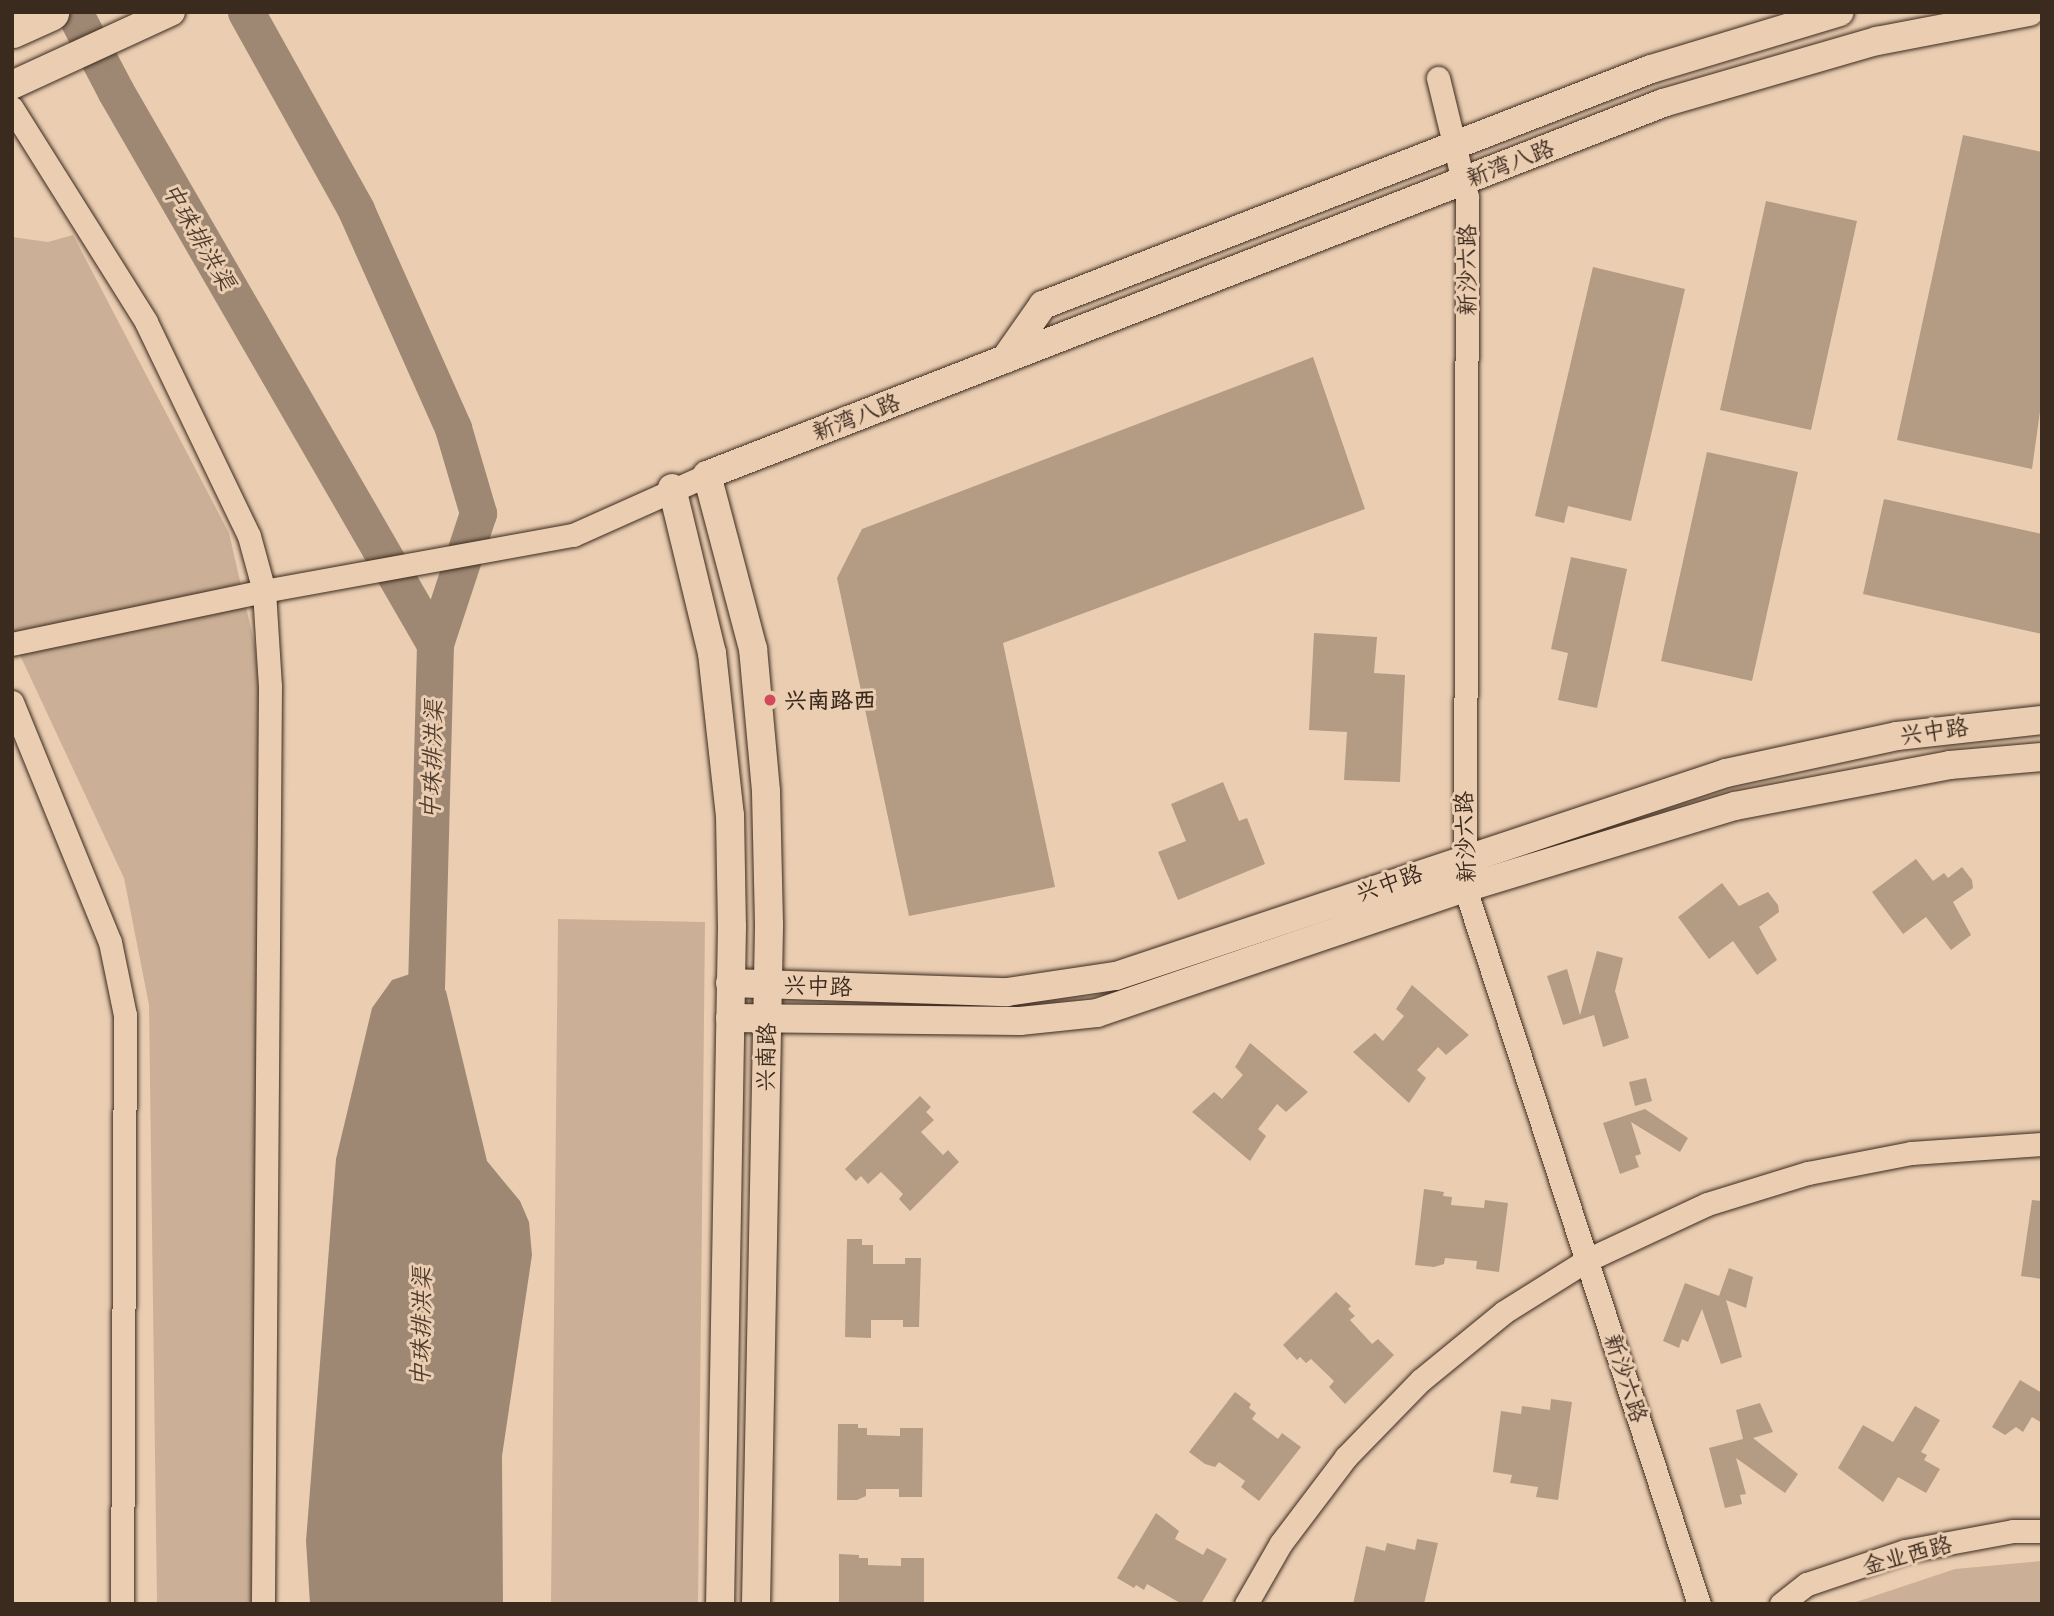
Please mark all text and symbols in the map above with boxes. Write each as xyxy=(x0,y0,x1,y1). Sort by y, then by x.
street label: 新湾八路 xyxy=(1462,134,1558,192)
water label: 中珠排洪渠 xyxy=(157,177,241,295)
street label: 新沙六路 xyxy=(1453,224,1481,316)
street label: 新湾八路 xyxy=(808,388,904,446)
place label: 兴南路西 xyxy=(784,686,876,714)
marker: 兴南路西 xyxy=(762,692,778,708)
water label: 中珠排洪渠 xyxy=(416,700,448,820)
street label: 兴中路 xyxy=(1898,713,1970,749)
street label: 新沙六路 xyxy=(1450,791,1480,883)
street label: 兴中路 xyxy=(1352,859,1426,907)
street label: 兴中路 xyxy=(783,971,853,1001)
street label: 兴南路 xyxy=(752,1022,780,1092)
water label: 中珠排洪渠 xyxy=(406,1267,436,1387)
street label: 新沙六路 xyxy=(1599,1330,1653,1426)
street label: 金业西路 xyxy=(1859,1530,1955,1580)

